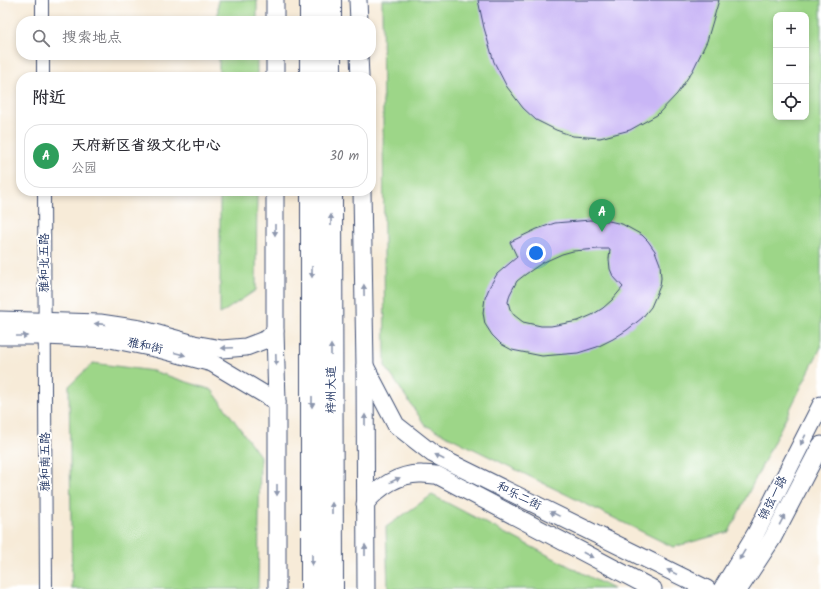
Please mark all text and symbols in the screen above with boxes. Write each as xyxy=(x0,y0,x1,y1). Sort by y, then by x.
map controls xyxy=(773,12,809,120)
button: + xyxy=(773,12,809,48)
search box xyxy=(16,16,376,60)
text: 搜索地点 xyxy=(62,26,122,50)
icon: search xyxy=(30,27,52,49)
button: − xyxy=(773,48,809,84)
button: locate xyxy=(773,84,809,120)
text: 附近 xyxy=(32,85,66,112)
text: 天府新区省级文化中心 xyxy=(71,134,221,158)
text: A xyxy=(42,146,50,167)
text: 30 m xyxy=(330,146,359,167)
text: 公园 xyxy=(71,158,97,179)
pin: A xyxy=(589,199,615,232)
one-way arrow xyxy=(328,213,334,226)
one-way arrow xyxy=(272,224,278,237)
street label: 雅和北五路 xyxy=(35,233,54,293)
your location xyxy=(526,243,546,263)
one-way arrow xyxy=(309,266,315,279)
one-way arrow xyxy=(360,284,367,296)
one-way arrow xyxy=(94,320,106,327)
one-way arrow xyxy=(16,333,29,339)
street label: 雅和街 xyxy=(125,333,165,359)
one-way arrow xyxy=(328,343,334,356)
one-way arrow xyxy=(221,345,233,352)
one-way arrow xyxy=(174,352,186,358)
one-way arrow xyxy=(273,354,279,367)
street label: 梓州大道 xyxy=(322,366,341,414)
one-way arrow xyxy=(309,396,315,409)
one-way arrow xyxy=(362,413,368,426)
street label: 雅和南五路 xyxy=(36,432,55,492)
one-way arrow xyxy=(800,434,806,446)
one-way arrow xyxy=(433,454,444,460)
street label: 锦弦一路 xyxy=(754,472,792,524)
one-way arrow xyxy=(390,477,401,483)
street label: 和乐二街 xyxy=(493,477,545,515)
one-way arrow xyxy=(274,484,280,497)
one-way arrow xyxy=(329,501,335,514)
one-way arrow xyxy=(549,511,561,517)
one-way arrow xyxy=(779,515,785,526)
one-way arrow xyxy=(362,543,368,556)
one-way arrow xyxy=(739,549,746,561)
one-way arrow xyxy=(582,552,594,558)
one-way arrow xyxy=(309,554,315,567)
one-way arrow xyxy=(666,569,678,575)

